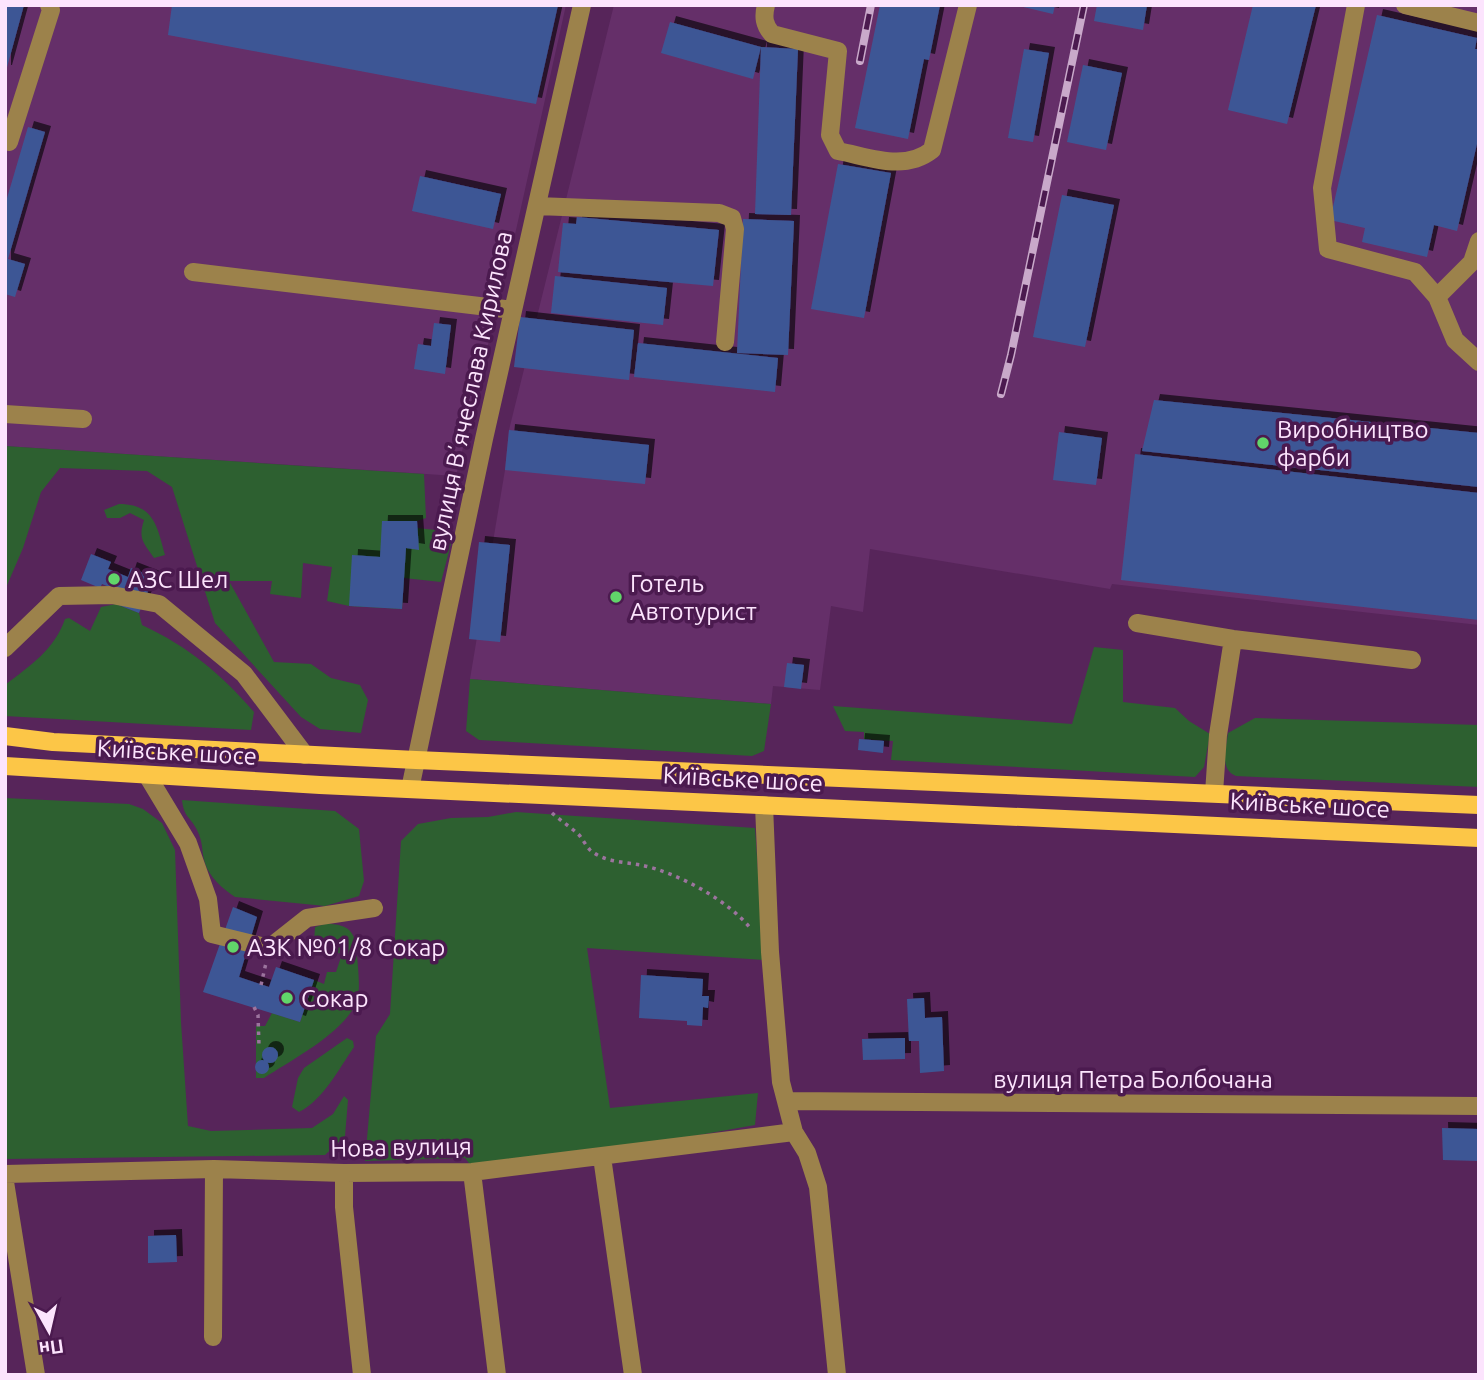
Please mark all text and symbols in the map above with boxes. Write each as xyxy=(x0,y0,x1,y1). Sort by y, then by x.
street label: вулиця Вʼячеслава Кирилова xyxy=(423,229,517,553)
place label: Виробництво фарби xyxy=(1277,416,1429,471)
marker: Виробництво фарби xyxy=(1255,435,1271,451)
place label: АЗС Шел xyxy=(128,566,228,593)
place label: Готель Автотурист xyxy=(630,570,757,625)
marker: АЗС Шел xyxy=(106,571,122,587)
marker: Готель Автотурист xyxy=(608,589,624,605)
street label: Київське шосе xyxy=(96,734,258,770)
street label: Київське шосе xyxy=(662,761,824,797)
street label: Київське шосе xyxy=(1229,787,1391,823)
place label: АЗК №01/8 Сокар xyxy=(247,934,445,961)
marker: АЗК №01/8 Сокар xyxy=(225,939,241,955)
place label: Сокар xyxy=(301,985,368,1012)
marker: Сокар xyxy=(279,990,295,1006)
street label: вулиця Петра Болбочана xyxy=(993,1066,1273,1093)
street label: Нова вулиця xyxy=(330,1132,472,1162)
north arrow xyxy=(14,1296,84,1366)
text: Пн xyxy=(37,1335,65,1360)

